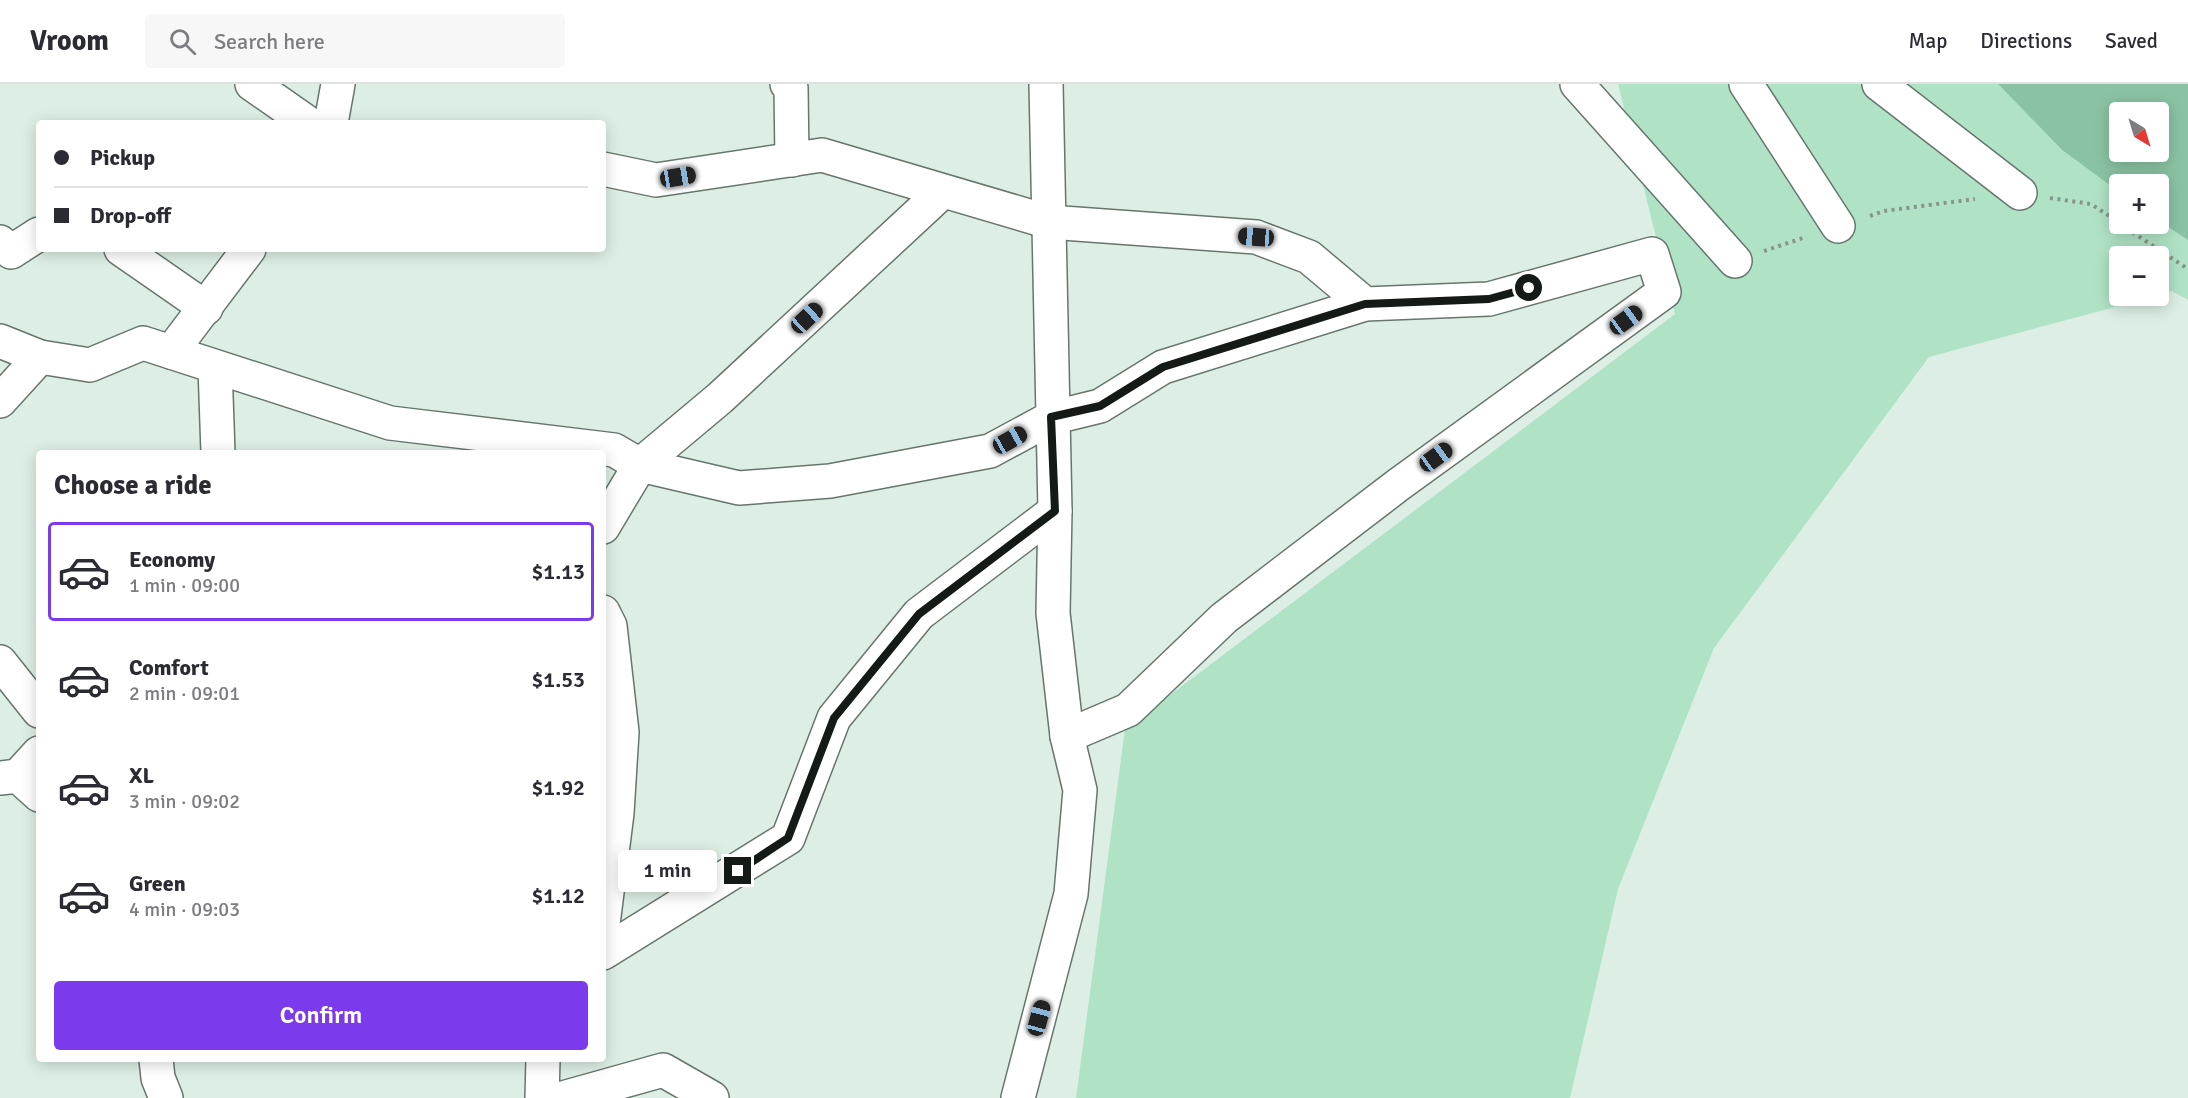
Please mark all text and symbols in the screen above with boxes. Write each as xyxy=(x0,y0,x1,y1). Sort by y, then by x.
search box xyxy=(145,14,565,68)
text: Vroom xyxy=(30,24,109,58)
icon: search xyxy=(166,25,199,58)
text: Search here xyxy=(214,28,325,55)
text: Map xyxy=(1909,28,1947,54)
text: Directions xyxy=(1980,28,2072,54)
text: Saved xyxy=(2105,28,2158,54)
north arrow xyxy=(2109,102,2169,162)
map controls xyxy=(2109,102,2169,306)
text: Pickup xyxy=(90,144,155,171)
car xyxy=(659,165,697,189)
button: + xyxy=(2109,174,2169,234)
text: Drop-off xyxy=(90,202,171,229)
car xyxy=(1237,227,1275,247)
button: − xyxy=(2109,246,2169,306)
route start xyxy=(1515,274,1542,301)
car xyxy=(788,299,826,337)
car xyxy=(1606,302,1646,338)
car xyxy=(990,423,1030,457)
car xyxy=(1416,439,1456,475)
text: Choose a ride xyxy=(54,469,212,502)
icon: car xyxy=(57,545,111,599)
text: Economy xyxy=(129,546,215,573)
text: $1.13 xyxy=(531,558,585,585)
text: 1 min · 09:00 xyxy=(129,573,240,598)
icon: car xyxy=(57,653,111,707)
text: Comfort xyxy=(129,654,209,681)
text: $1.53 xyxy=(531,666,585,693)
text: 2 min · 09:01 xyxy=(129,681,240,706)
icon: car xyxy=(57,761,111,815)
text: XL xyxy=(129,762,154,789)
text: $1.92 xyxy=(531,774,585,801)
text: 3 min · 09:02 xyxy=(129,789,240,814)
callout: 1 min xyxy=(618,850,717,892)
route end xyxy=(724,857,751,884)
text: 1 min xyxy=(644,858,691,883)
icon: car xyxy=(57,869,111,923)
text: Green xyxy=(129,870,186,897)
text: $1.12 xyxy=(531,882,585,909)
text: 4 min · 09:03 xyxy=(129,897,240,922)
button: Confirm xyxy=(54,981,588,1050)
car xyxy=(1026,998,1052,1038)

